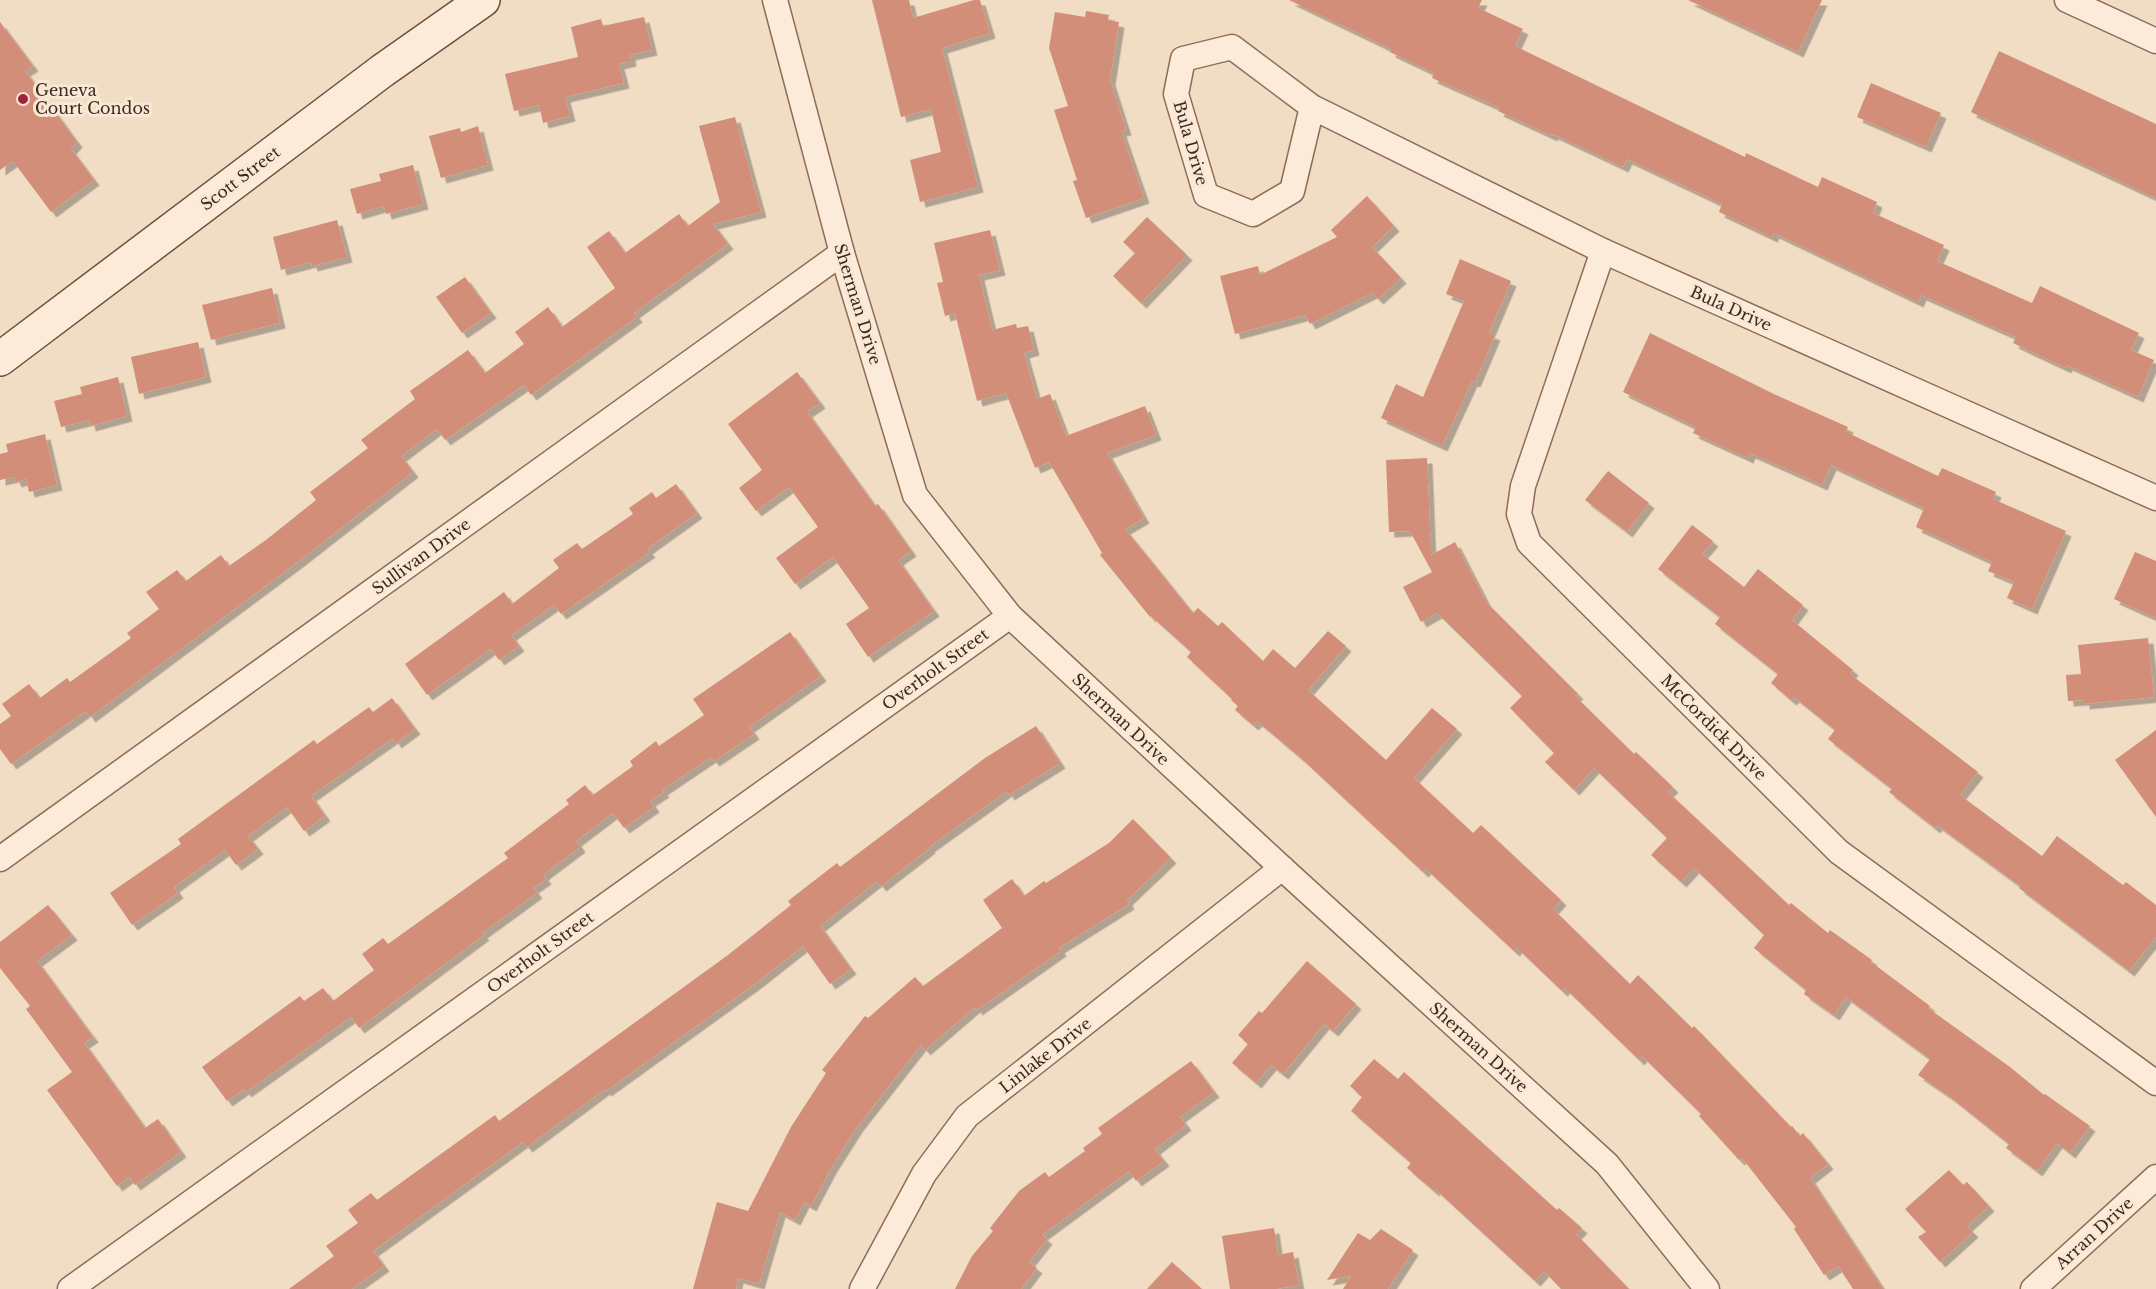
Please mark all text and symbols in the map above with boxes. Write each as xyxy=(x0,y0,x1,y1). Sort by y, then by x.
place label: Geneva Court Condos xyxy=(35,80,150,118)
marker: Geneva Court Condos xyxy=(16,92,30,106)
street label: Bula Drive xyxy=(1169,98,1213,188)
street label: Scott Street xyxy=(196,142,284,214)
street label: Sherman Drive xyxy=(830,241,886,367)
street label: Bula Drive xyxy=(1687,281,1775,335)
street label: Sullivan Drive xyxy=(368,514,474,598)
street label: Overholt Street xyxy=(878,624,992,714)
street label: Sherman Drive xyxy=(1068,669,1174,769)
street label: McCordick Drive xyxy=(1657,670,1771,784)
street label: Overholt Street xyxy=(483,907,597,997)
street label: Sherman Drive xyxy=(1426,998,1532,1096)
street label: Linlake Drive xyxy=(995,1013,1095,1097)
street label: Arran Drive xyxy=(2050,1193,2137,1274)

